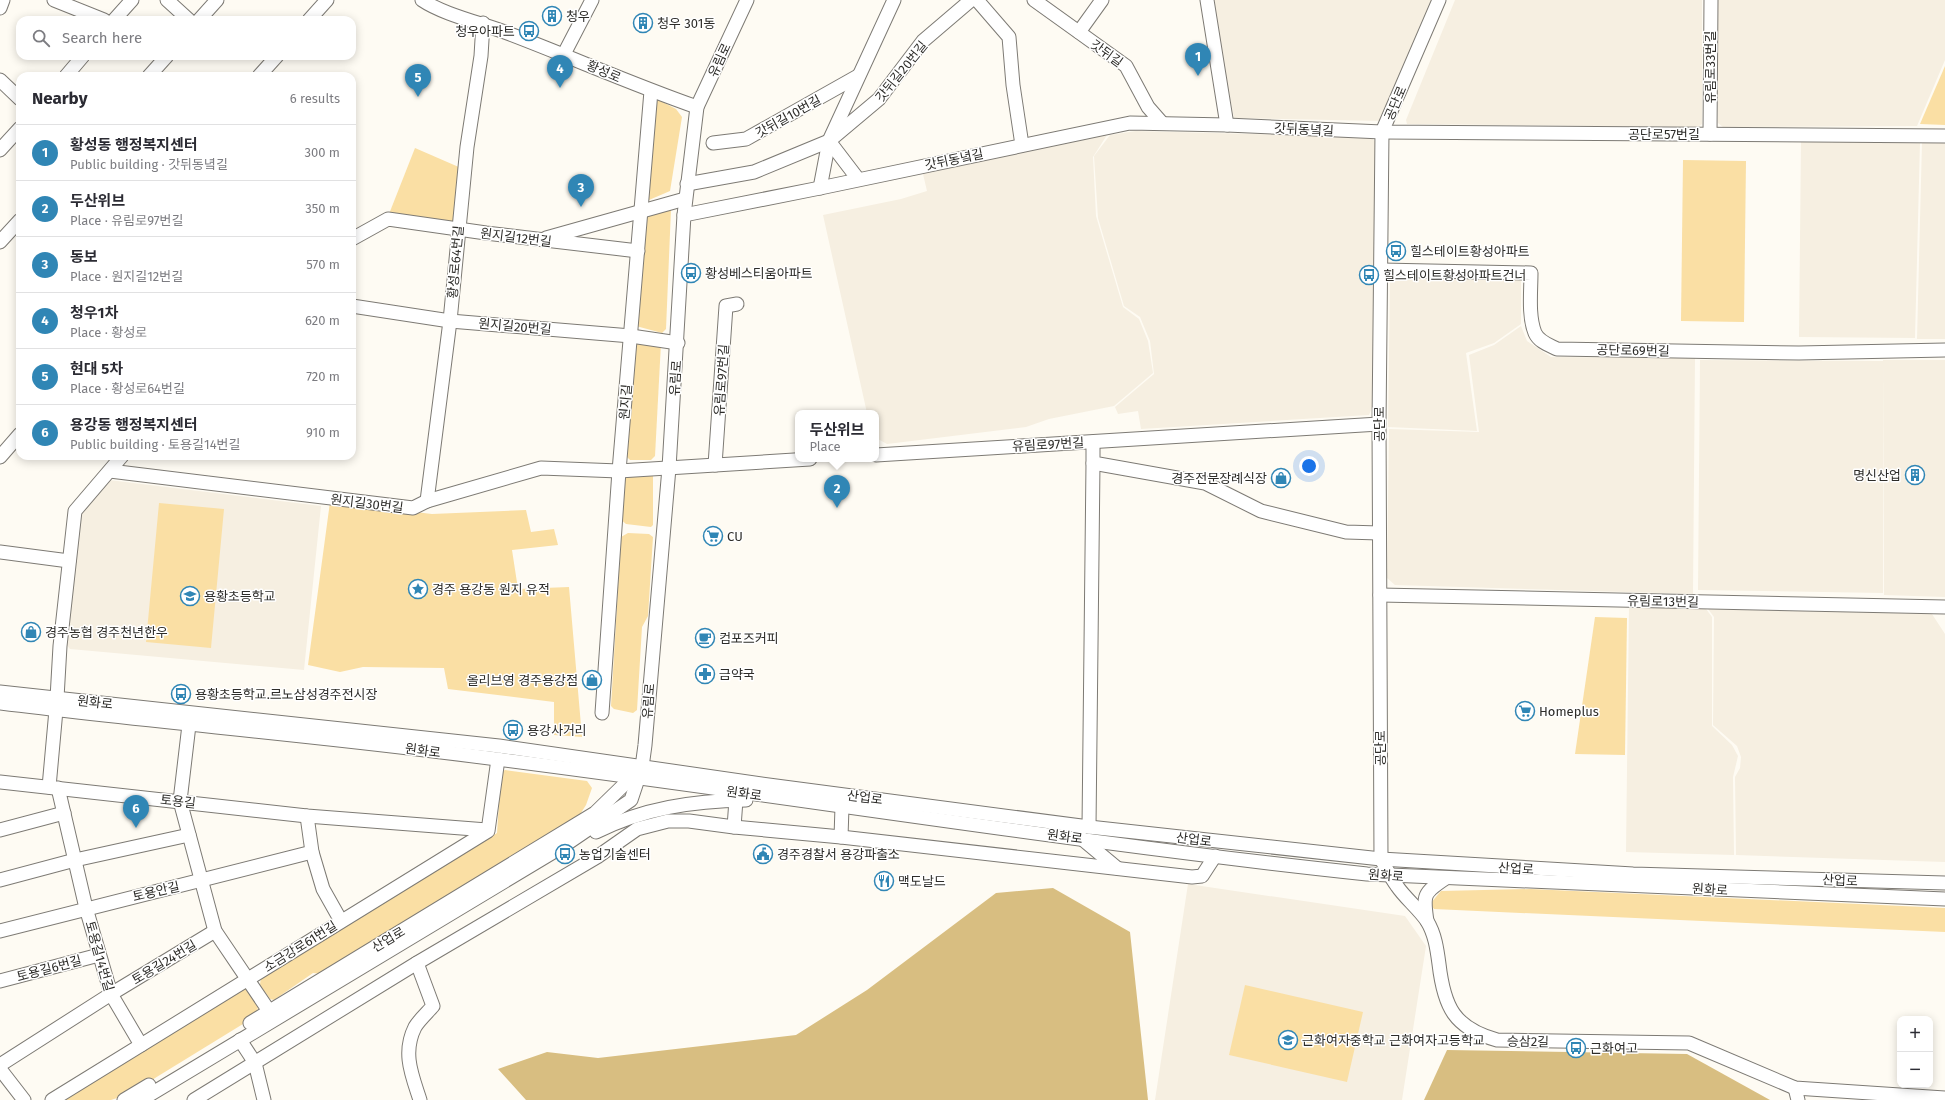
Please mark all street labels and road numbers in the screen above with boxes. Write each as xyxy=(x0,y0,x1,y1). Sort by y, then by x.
street label: 유림로33번길 xyxy=(1703,31,1718,103)
street label: 갓뒤길 xyxy=(1088,37,1126,70)
street label: 갓뒤길20번길 xyxy=(872,38,930,105)
street label: 유림로 xyxy=(705,41,734,80)
street label: 황성로 xyxy=(584,58,623,85)
street label: 공단로 xyxy=(1382,84,1409,123)
street label: 갓뒤길10번길 xyxy=(753,92,824,141)
street label: 갓뒤동녘길 xyxy=(1274,120,1334,139)
street label: 공단로57번길 xyxy=(1628,127,1700,142)
street label: 갓뒤동녘길 xyxy=(923,146,985,173)
street label: 황성로64번길 xyxy=(445,225,466,299)
street label: 원지길12번길 xyxy=(479,226,553,249)
street label: 원지길20번길 xyxy=(478,316,552,337)
street label: 공단로69번길 xyxy=(1596,342,1670,359)
street label: 유림로97번길 xyxy=(711,343,731,417)
street label: 유림로 xyxy=(667,360,684,396)
street label: 원지길 xyxy=(616,384,635,421)
street label: 공단로 xyxy=(1372,406,1387,442)
street label: 유림로97번길 xyxy=(1012,435,1084,454)
street label: 원지길30번길 xyxy=(330,492,404,515)
street label: 유림로13번길 xyxy=(1627,593,1699,610)
street label: 유림로 xyxy=(639,682,658,720)
street label: 원화로 xyxy=(76,693,114,712)
street label: 공단로 xyxy=(1373,730,1388,766)
street label: 원화로 xyxy=(404,741,442,760)
street label: 원화로 xyxy=(725,784,763,803)
street label: 산업로 xyxy=(846,788,884,807)
street label: 토용길 xyxy=(159,792,197,811)
street label: 원화로 xyxy=(1046,827,1084,846)
street label: 산업로 xyxy=(1175,830,1213,849)
street label: 산업로 xyxy=(1498,860,1534,877)
street label: 원화로 xyxy=(1368,867,1404,884)
street label: 산업로 xyxy=(1822,872,1858,889)
street label: 토용안길 xyxy=(131,879,181,904)
street label: 원화로 xyxy=(1692,881,1728,898)
street label: 소금강로61번길 xyxy=(261,918,340,975)
street label: 토용길14번길 xyxy=(82,919,117,993)
street label: 산업로 xyxy=(369,924,408,955)
street label: 토용길24번길 xyxy=(129,937,199,988)
street label: 토용길6번길 xyxy=(15,953,83,984)
street label: 승삼2길 xyxy=(1507,1034,1549,1049)

